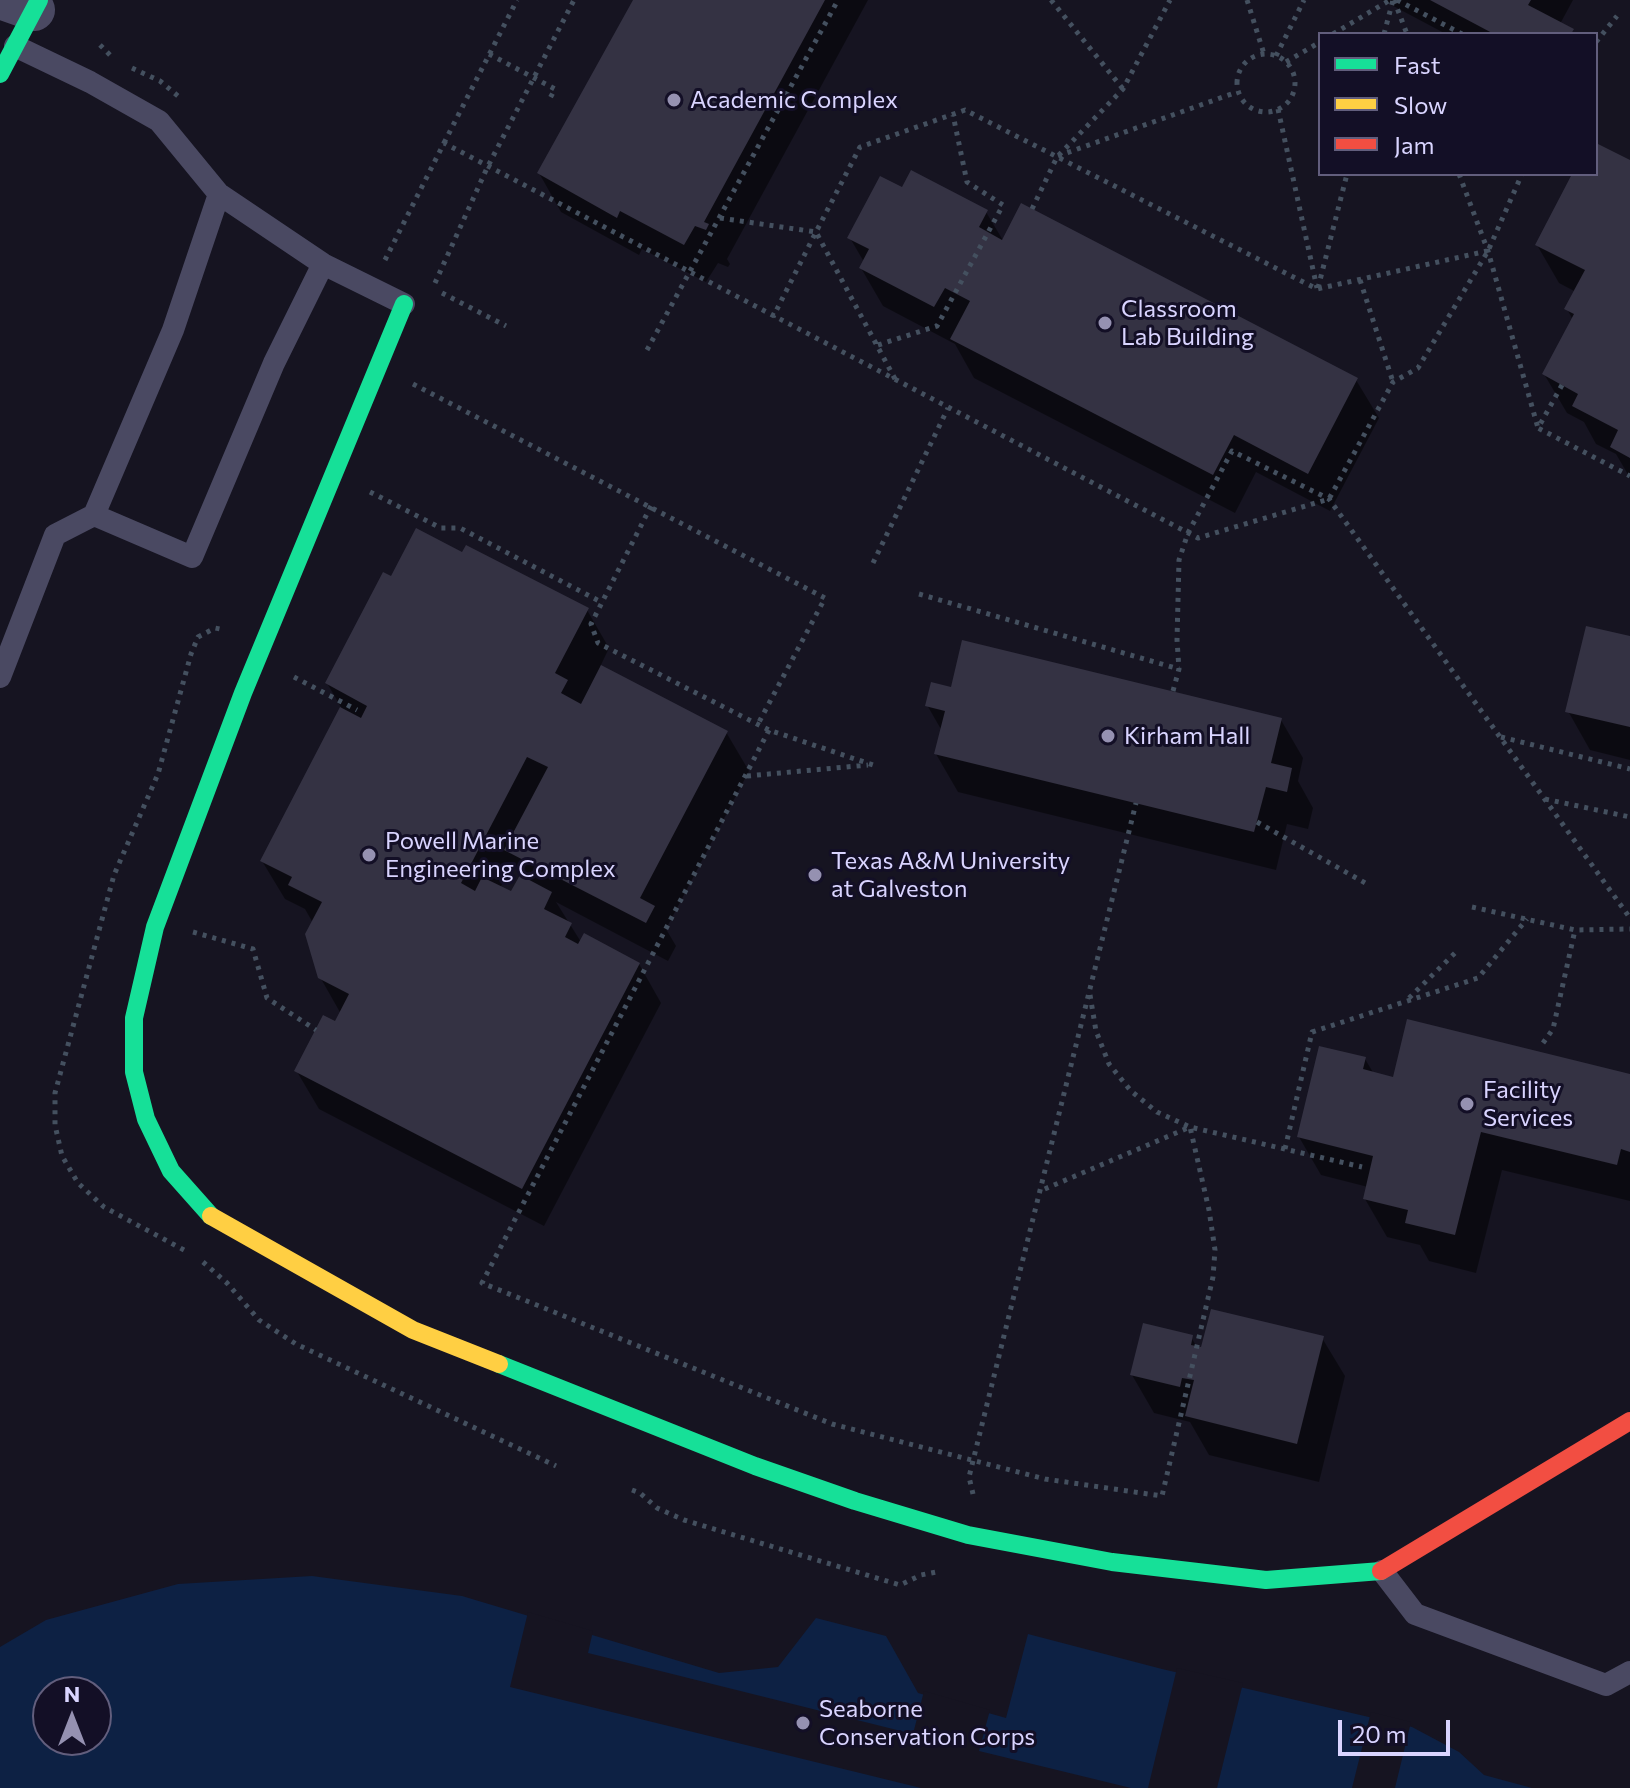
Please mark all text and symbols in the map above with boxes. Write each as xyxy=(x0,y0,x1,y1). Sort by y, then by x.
legend xyxy=(1318,32,1598,176)
text: Fast xyxy=(1394,50,1441,79)
place label: Academic Complex xyxy=(690,86,898,114)
text: Slow xyxy=(1394,90,1447,119)
marker: Academic Complex xyxy=(665,91,683,109)
text: Jam xyxy=(1394,130,1434,159)
place label: Classroom Lab Building xyxy=(1121,295,1254,351)
marker: Classroom Lab Building xyxy=(1096,314,1114,332)
place label: Kirham Hall xyxy=(1124,722,1250,750)
marker: Kirham Hall xyxy=(1099,727,1117,745)
place label: Powell Marine Engineering Complex xyxy=(385,827,616,883)
marker: Powell Marine Engineering Complex xyxy=(360,846,378,864)
place label: Texas A&M University at Galveston xyxy=(831,847,1070,903)
marker: Texas A&M University at Galveston xyxy=(806,866,824,884)
place label: Facility Services xyxy=(1483,1076,1573,1132)
marker: Facility Services xyxy=(1458,1095,1476,1113)
north arrow xyxy=(32,1676,112,1756)
text: N xyxy=(64,1680,80,1707)
place label: Seaborne Conservation Corps xyxy=(819,1695,1035,1751)
scale bar xyxy=(1342,1704,1454,1754)
marker: Seaborne Conservation Corps xyxy=(794,1714,812,1732)
text: 20 m xyxy=(1352,1719,1406,1748)

